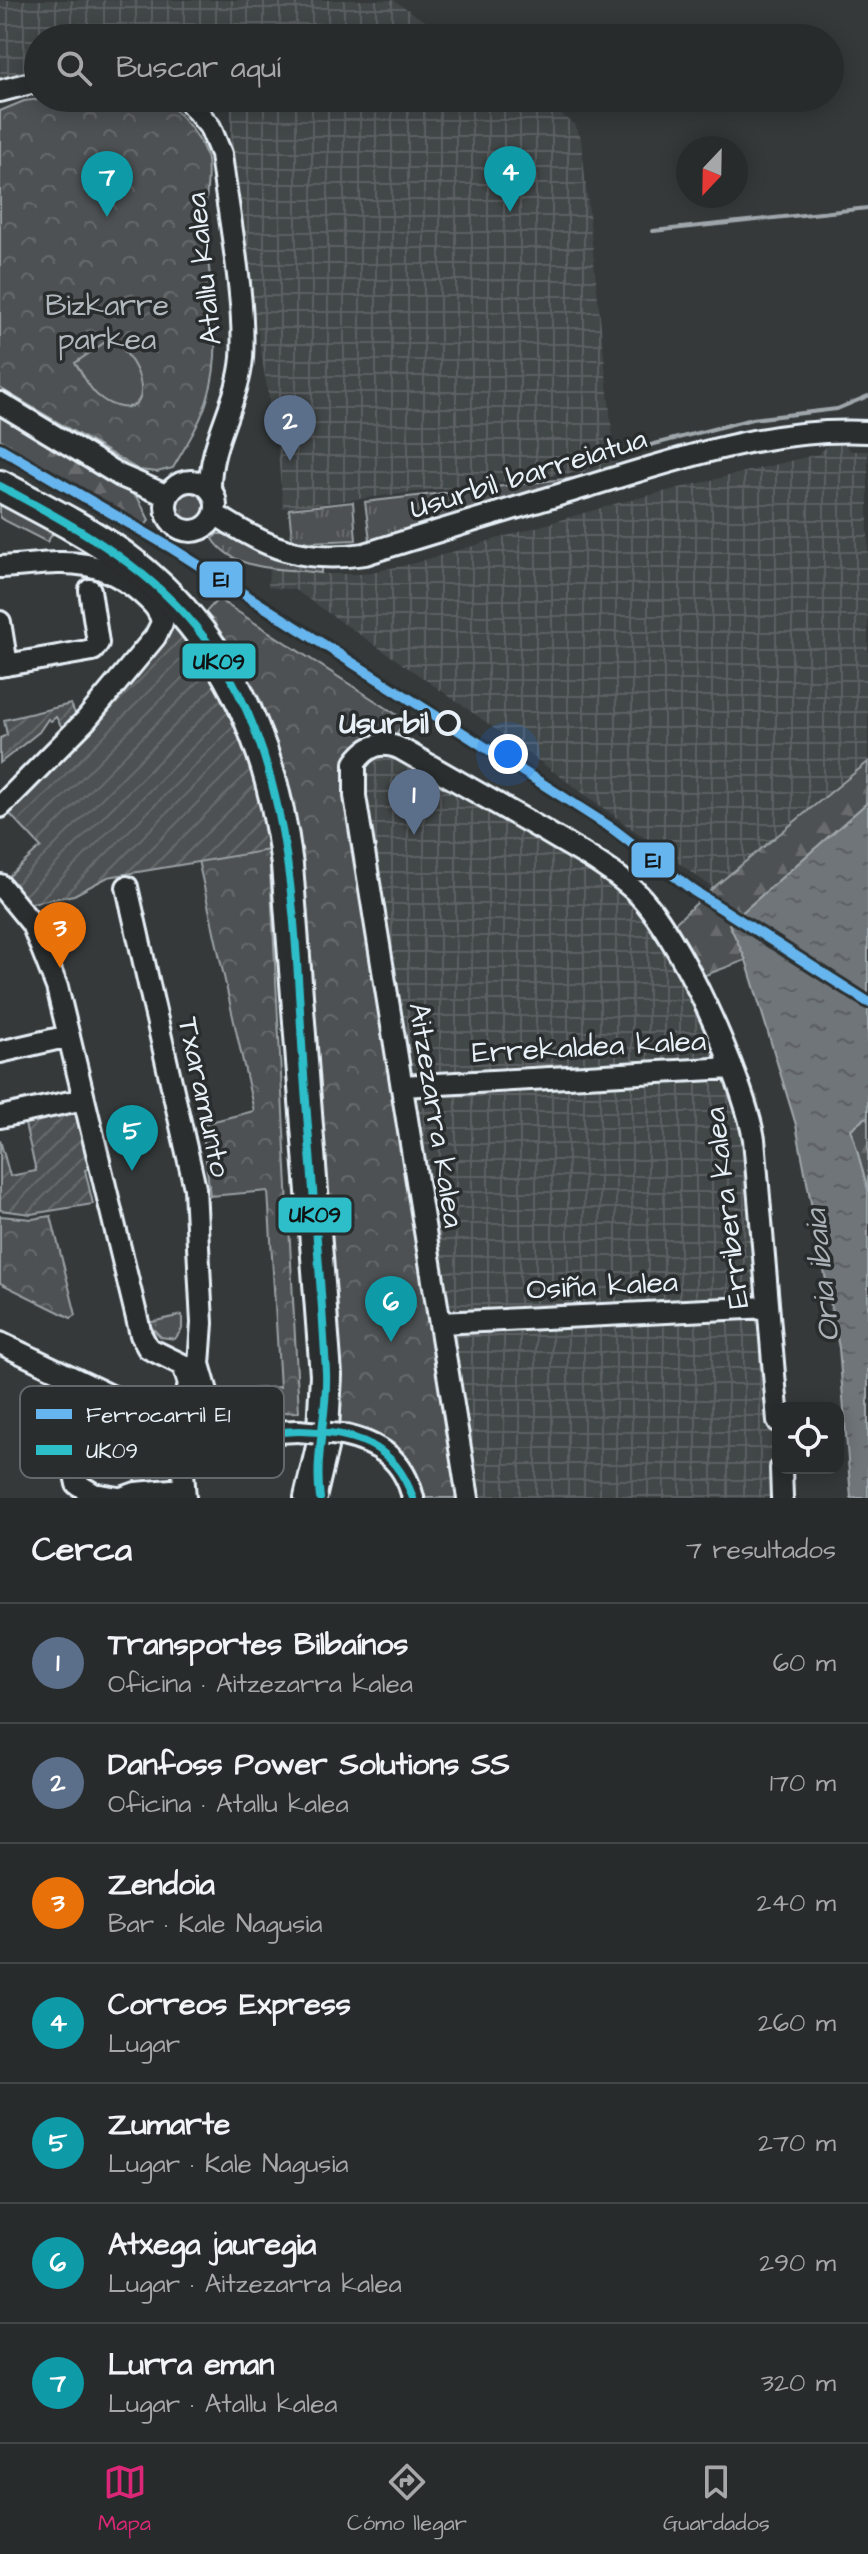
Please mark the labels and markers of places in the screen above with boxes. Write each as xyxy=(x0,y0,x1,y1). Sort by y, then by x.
pin: 4 xyxy=(484,146,536,212)
pin: 7 xyxy=(81,151,133,217)
pin: 2 xyxy=(264,395,316,461)
place label: Usurbil xyxy=(339,703,429,745)
marker: Usurbil xyxy=(436,711,460,735)
pin: 1 xyxy=(388,769,440,835)
pin: 3 xyxy=(34,902,86,968)
pin: 5 xyxy=(106,1105,158,1171)
pin: 6 xyxy=(365,1276,417,1342)

